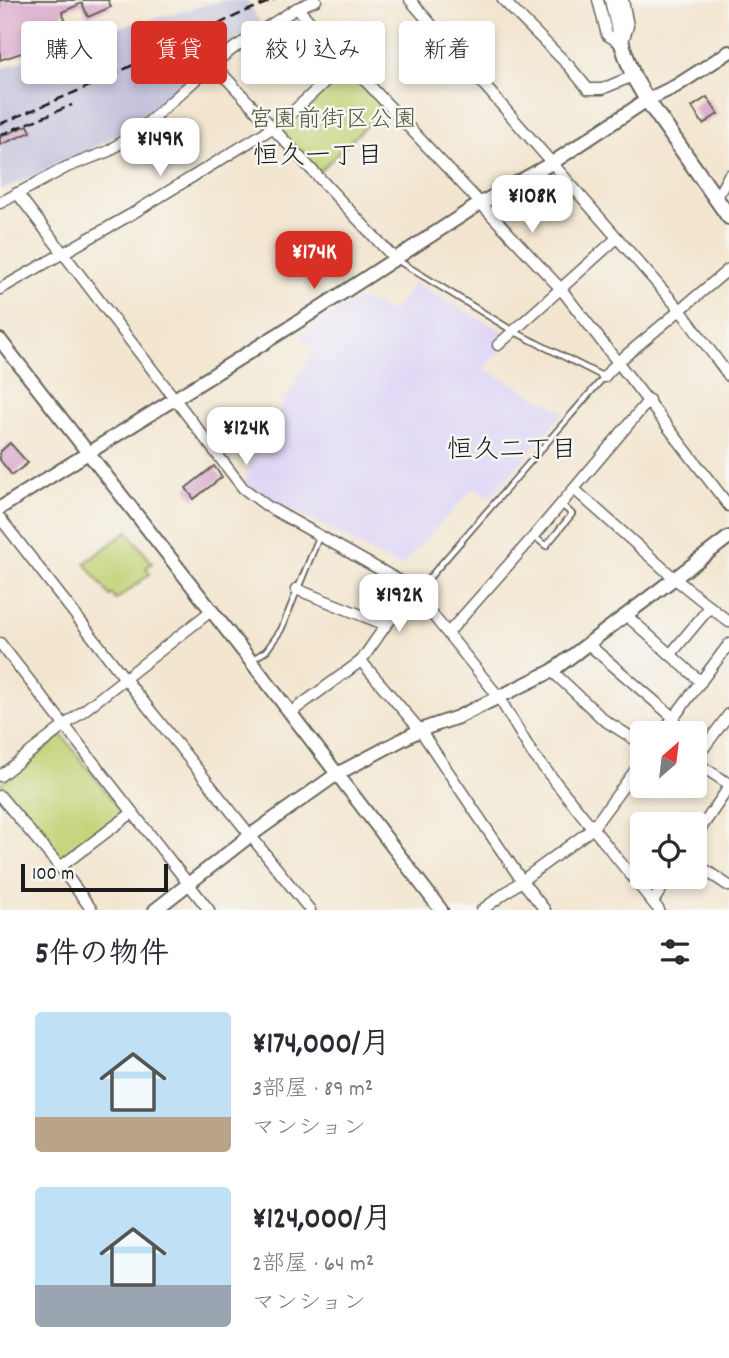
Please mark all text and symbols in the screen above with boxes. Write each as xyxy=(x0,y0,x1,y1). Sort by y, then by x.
chip: 購入 xyxy=(21,21,117,84)
chip: 賃貸 xyxy=(131,21,227,84)
chip: 絞り込み xyxy=(241,21,385,84)
chip: 新着 xyxy=(399,21,495,84)
park label: 宮園前街区公園 xyxy=(249,104,417,138)
pin: ¥149K xyxy=(111,118,209,178)
text: ¥149K xyxy=(137,124,183,157)
district label: 恒久一丁目 xyxy=(253,139,383,176)
pin: ¥108K xyxy=(483,176,581,235)
text: ¥108K xyxy=(508,181,556,214)
pin: ¥174K xyxy=(265,232,363,291)
text: ¥174K xyxy=(291,237,337,270)
pin: ¥124K xyxy=(197,407,295,467)
text: ¥124K xyxy=(223,413,269,446)
district label: 恒久二丁目 xyxy=(447,433,577,470)
pin: ¥192K xyxy=(350,574,448,634)
text: ¥192K xyxy=(375,580,423,613)
north arrow xyxy=(630,721,707,798)
map controls xyxy=(630,721,707,889)
button: locate xyxy=(630,812,707,889)
scale bar xyxy=(21,861,168,893)
text: 100 m xyxy=(32,862,74,889)
icon: filters xyxy=(656,933,694,971)
text: 5件の物件 xyxy=(35,935,169,978)
text: ¥174,000/月 xyxy=(252,1025,390,1068)
icon: home xyxy=(91,1040,175,1124)
text: 3部屋 · 89 m² xyxy=(252,1074,373,1107)
text: マンション xyxy=(252,1113,366,1146)
text: ¥124,000/月 xyxy=(252,1200,392,1243)
icon: home xyxy=(91,1215,175,1299)
text: 2部屋 · 64 m² xyxy=(252,1249,374,1282)
text: マンション xyxy=(252,1288,366,1321)

